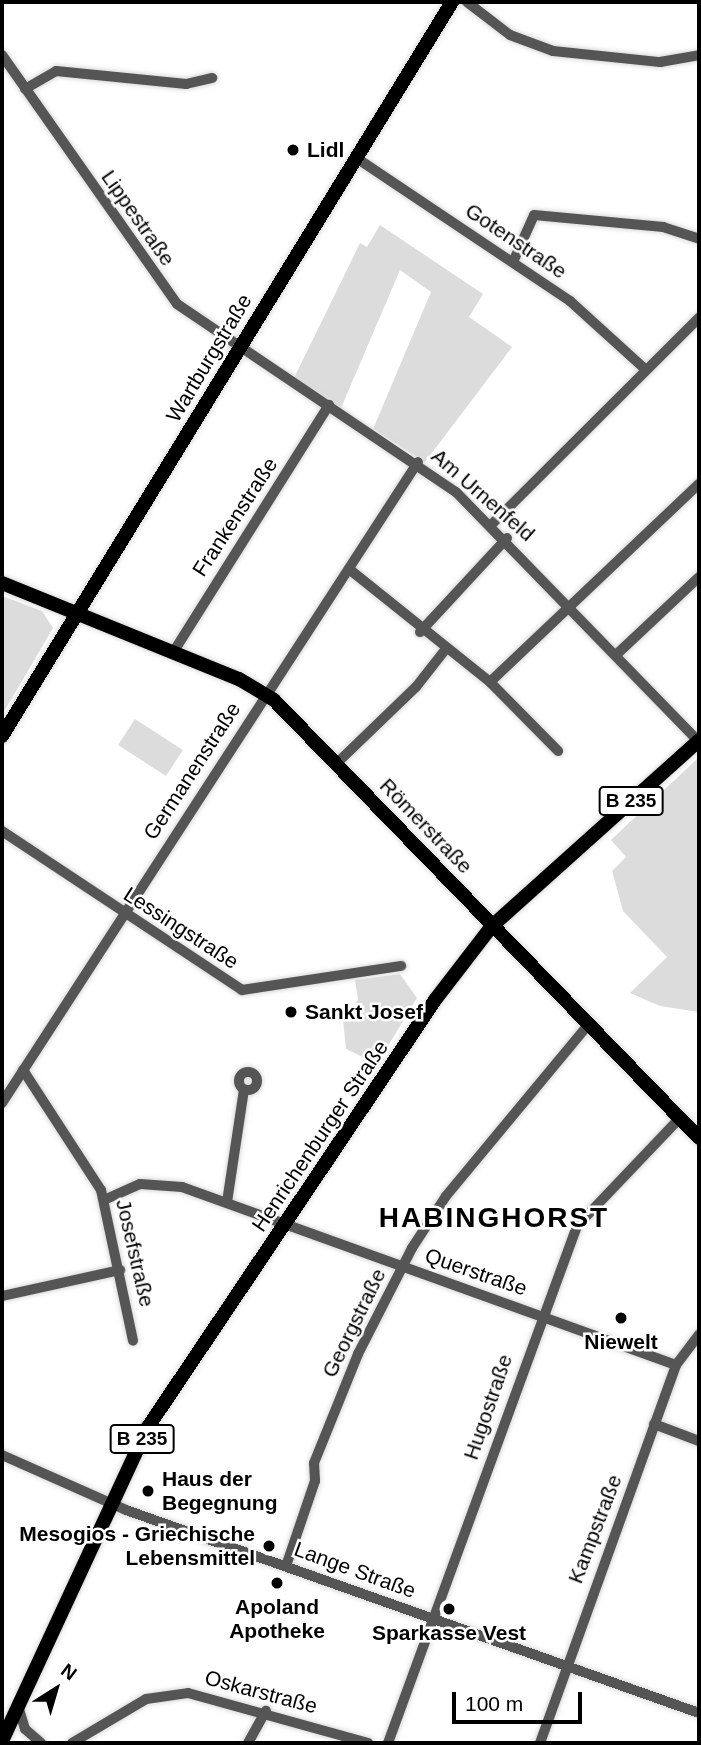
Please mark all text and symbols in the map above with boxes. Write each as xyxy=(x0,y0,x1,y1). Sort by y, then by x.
place label: Lidl xyxy=(307,137,344,163)
marker: Lidl xyxy=(285,142,301,158)
street label: Lippestraße xyxy=(96,165,180,271)
street label: Gotenstraße xyxy=(461,198,571,284)
street label: Wartburgstraße xyxy=(161,289,257,427)
street label: Am Urnenfeld xyxy=(426,443,540,547)
street label: Frankenstraße xyxy=(187,453,283,581)
street label: Germanenstraße xyxy=(138,698,246,844)
street label: Römerstraße xyxy=(374,773,478,879)
road number: B 235 xyxy=(598,786,664,816)
street label: Lessingstraße xyxy=(119,882,243,974)
place label: Sankt Josef xyxy=(305,999,423,1025)
marker: Sankt Josef xyxy=(283,1004,299,1020)
street label: Henrichenburger Straße xyxy=(247,1036,393,1236)
street label: Josefstraße xyxy=(110,1197,160,1309)
district label: HABINGHORST xyxy=(380,1201,608,1235)
street label: Querstraße xyxy=(422,1243,530,1301)
street label: Georgstraße xyxy=(317,1265,391,1381)
marker: Niewelt xyxy=(613,1310,629,1326)
place label: Niewelt xyxy=(584,1329,658,1355)
street label: Hugostraße xyxy=(458,1351,518,1463)
road number: B 235 xyxy=(109,1424,175,1455)
place label: Haus der Begegnung xyxy=(162,1466,277,1516)
street label: Kampstraße xyxy=(563,1471,627,1587)
marker: Haus der Begegnung xyxy=(140,1483,156,1499)
place label: Mesogios - Griechische Lebensmittel xyxy=(19,1521,255,1571)
street label: Lange Straße xyxy=(291,1536,419,1604)
marker: Mesogios - Griechische Lebensmittel xyxy=(261,1538,277,1554)
marker: Apoland Apotheke xyxy=(269,1575,285,1591)
place label: Apoland Apotheke xyxy=(229,1594,325,1644)
marker: Sparkasse Vest xyxy=(441,1601,457,1617)
place label: Sparkasse Vest xyxy=(372,1620,526,1646)
north arrow xyxy=(21,1654,91,1724)
text: N xyxy=(57,1659,81,1684)
street label: Oskarstraße xyxy=(202,1665,320,1719)
scale bar xyxy=(456,1678,586,1722)
text: 100 m xyxy=(465,1692,523,1715)

